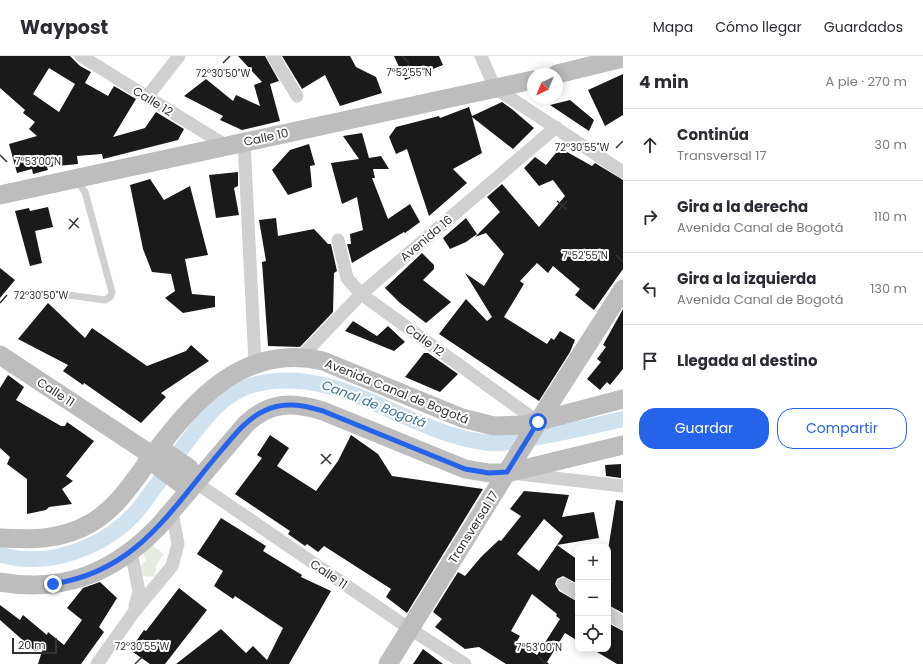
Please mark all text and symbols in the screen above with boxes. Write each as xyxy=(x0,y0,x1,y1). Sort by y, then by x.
text: Waypost xyxy=(20,14,108,41)
text: Mapa xyxy=(653,17,693,37)
text: Cómo llegar xyxy=(715,17,802,37)
text: Guardados xyxy=(824,17,903,37)
text: 7°52'55"N xyxy=(386,65,432,80)
text: 72°30'50"W xyxy=(196,66,250,81)
north arrow xyxy=(527,68,563,104)
text: 4 min xyxy=(639,70,689,94)
text: A pie · 270 m xyxy=(825,72,907,91)
street label: Calle 12 xyxy=(130,82,177,120)
street label: Calle 10 xyxy=(242,124,290,150)
text: Continúa xyxy=(677,124,749,145)
icon: ahead xyxy=(639,134,661,156)
text: 30 m xyxy=(874,135,907,154)
text: 72°30'55"W xyxy=(555,140,609,155)
text: Transversal 17 xyxy=(677,146,766,165)
text: 7°53'00"N xyxy=(15,154,61,169)
text: Gira a la derecha xyxy=(677,196,808,217)
icon: right xyxy=(639,206,661,228)
text: 110 m xyxy=(874,207,907,226)
street label: Avenida 16 xyxy=(396,211,456,265)
text: Avenida Canal de Bogotá xyxy=(677,218,844,237)
text: 7°52'55"N xyxy=(562,248,608,263)
text: Gira a la izquierda xyxy=(677,268,816,289)
icon: left xyxy=(639,278,661,300)
text: 130 m xyxy=(870,279,907,298)
text: 72°30'50"W xyxy=(14,288,68,303)
text: Avenida Canal de Bogotá xyxy=(677,290,844,309)
street label: Calle 12 xyxy=(402,320,448,360)
icon: arrive xyxy=(639,350,661,372)
text: Llegada al destino xyxy=(677,350,818,371)
street label: Avenida Canal de Bogotá xyxy=(323,356,471,426)
street label: Calle 11 xyxy=(34,374,78,410)
water label: Canal de Bogotá xyxy=(320,377,428,431)
button: Guardar xyxy=(639,408,769,449)
button: Compartir xyxy=(777,408,907,449)
route start xyxy=(529,413,547,431)
street label: Transversal 17 xyxy=(444,487,502,567)
map controls xyxy=(575,544,611,652)
button: + xyxy=(575,544,611,580)
street label: Calle 11 xyxy=(307,555,351,593)
route end xyxy=(44,575,62,593)
button: − xyxy=(575,580,611,616)
button: locate xyxy=(575,616,611,652)
scale bar xyxy=(12,636,57,655)
text: 20 m xyxy=(18,637,46,653)
text: 72°30'55"W xyxy=(115,639,169,654)
text: 7°53'00"N xyxy=(516,640,562,655)

